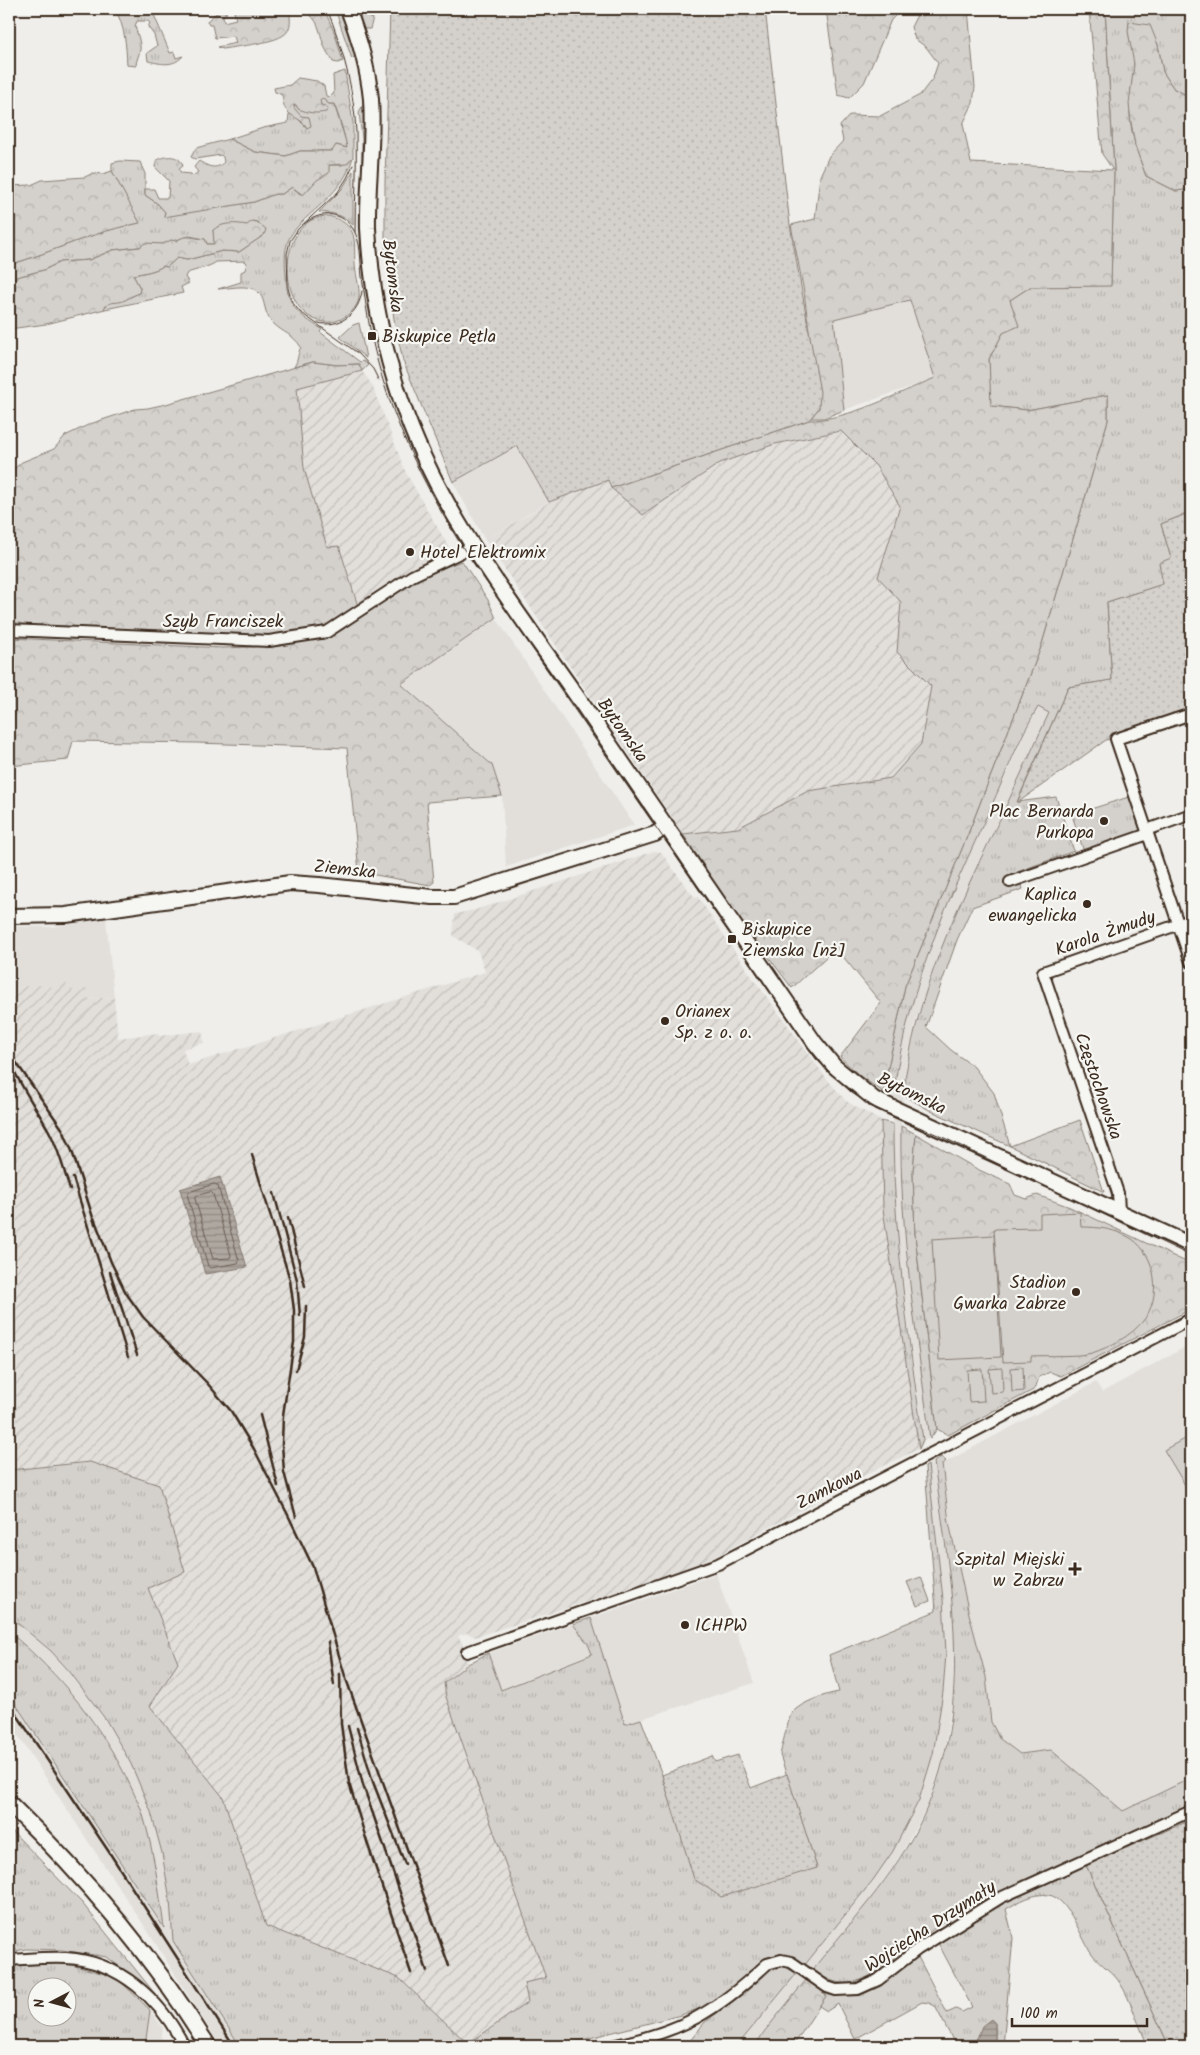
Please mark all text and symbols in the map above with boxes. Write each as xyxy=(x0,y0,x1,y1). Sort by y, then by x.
street label: Bytomska xyxy=(373,238,410,315)
place label: Biskupice Pętla xyxy=(382,323,496,352)
marker: Biskupice Pętla xyxy=(366,330,378,342)
place label: Hotel Elektromix xyxy=(420,539,546,568)
marker: Hotel Elektromix xyxy=(404,546,416,558)
street label: Szyb Franciszek xyxy=(163,608,284,637)
street label: Bytomska xyxy=(589,692,655,769)
place label: Plac Bernarda Purkopa xyxy=(989,798,1094,848)
marker: Plac Bernarda Purkopa xyxy=(1098,815,1110,827)
street label: Ziemska xyxy=(312,853,377,888)
place label: Kaplica ewangelicka xyxy=(989,881,1077,931)
marker: Kaplica ewangelicka xyxy=(1081,898,1093,910)
street label: Karola Żmudy xyxy=(1051,903,1160,965)
place label: Biskupice Ziemska [nż] xyxy=(742,916,845,966)
marker: Biskupice Ziemska [nż] xyxy=(726,933,738,945)
place label: Orianex Sp. z o. o. xyxy=(675,998,752,1048)
marker: Orianex Sp. z o. o. xyxy=(659,1015,671,1027)
street label: Częstochowska xyxy=(1066,1029,1130,1144)
street label: Bytomska xyxy=(872,1065,951,1124)
place label: Stadion Gwarka Zabrze xyxy=(953,1269,1066,1319)
marker: Stadion Gwarka Zabrze xyxy=(1070,1286,1082,1298)
street label: Zamkowa xyxy=(791,1460,868,1518)
place label: Szpital Miejski w Zabrzu xyxy=(955,1546,1065,1596)
marker: Szpital Miejski w Zabrzu xyxy=(1068,1562,1082,1576)
place label: ICHPW xyxy=(695,1612,747,1641)
marker: ICHPW xyxy=(679,1619,691,1631)
street label: Wojciecha Drzymały xyxy=(859,1873,1003,1981)
north arrow xyxy=(28,1978,78,2028)
scale bar xyxy=(1012,1995,1148,2027)
text: N xyxy=(29,1998,51,2009)
text: 100 m xyxy=(1020,2002,1058,2026)

